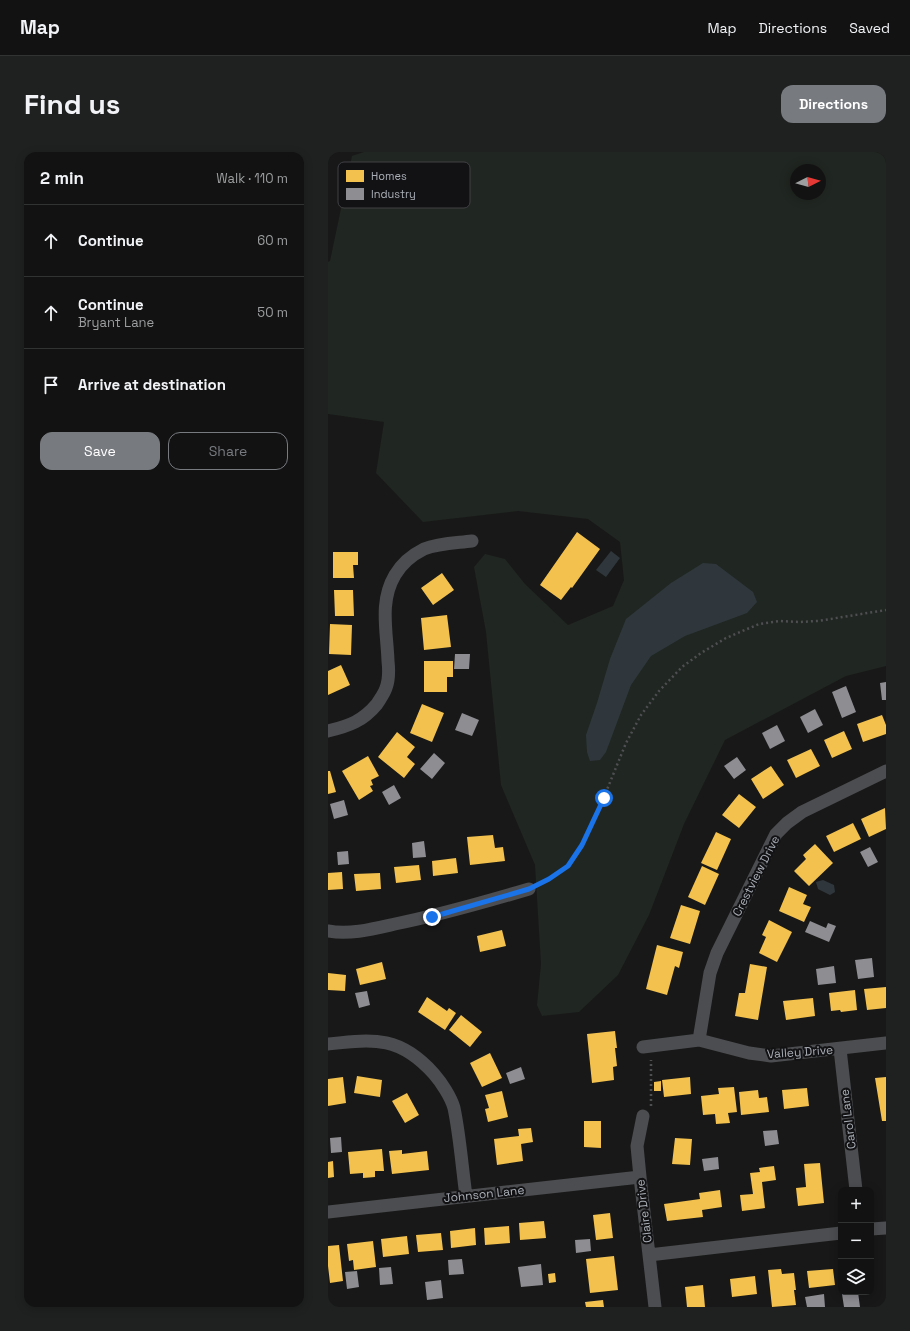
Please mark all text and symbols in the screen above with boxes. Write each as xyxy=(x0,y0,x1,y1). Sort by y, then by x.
text: Map xyxy=(20,15,60,40)
text: Map xyxy=(707,19,737,37)
text: Directions xyxy=(759,19,827,37)
text: Saved xyxy=(849,19,890,37)
button: Directions xyxy=(781,85,886,123)
text: Find us xyxy=(24,86,121,122)
legend xyxy=(338,162,470,208)
north arrow xyxy=(790,164,826,200)
text: 2 min xyxy=(40,167,84,189)
text: Homes xyxy=(371,169,407,183)
text: Walk · 110 m xyxy=(216,170,288,187)
text: Industry xyxy=(371,187,416,201)
icon: ahead xyxy=(40,230,62,252)
text: Continue xyxy=(78,231,144,250)
text: 60 m xyxy=(257,232,288,249)
text: Continue xyxy=(78,295,144,314)
icon: ahead xyxy=(40,302,62,324)
text: 50 m xyxy=(257,304,288,321)
text: Bryant Lane xyxy=(78,314,154,331)
icon: arrive xyxy=(40,374,62,396)
text: Arrive at destination xyxy=(78,375,226,394)
button: Save xyxy=(40,432,160,470)
button: Share xyxy=(168,432,288,470)
route start xyxy=(595,789,613,807)
street label: Crestview Drive xyxy=(729,833,783,919)
route end xyxy=(423,908,441,926)
street label: Valley Drive xyxy=(766,1042,834,1062)
street label: Carol Lane xyxy=(836,1088,860,1150)
street label: Claire Drive xyxy=(632,1178,656,1244)
street label: Johnson Lane xyxy=(443,1182,525,1206)
map controls xyxy=(838,1187,874,1295)
button: + xyxy=(838,1187,874,1223)
button: − xyxy=(838,1223,874,1259)
button: layers xyxy=(838,1259,874,1295)

